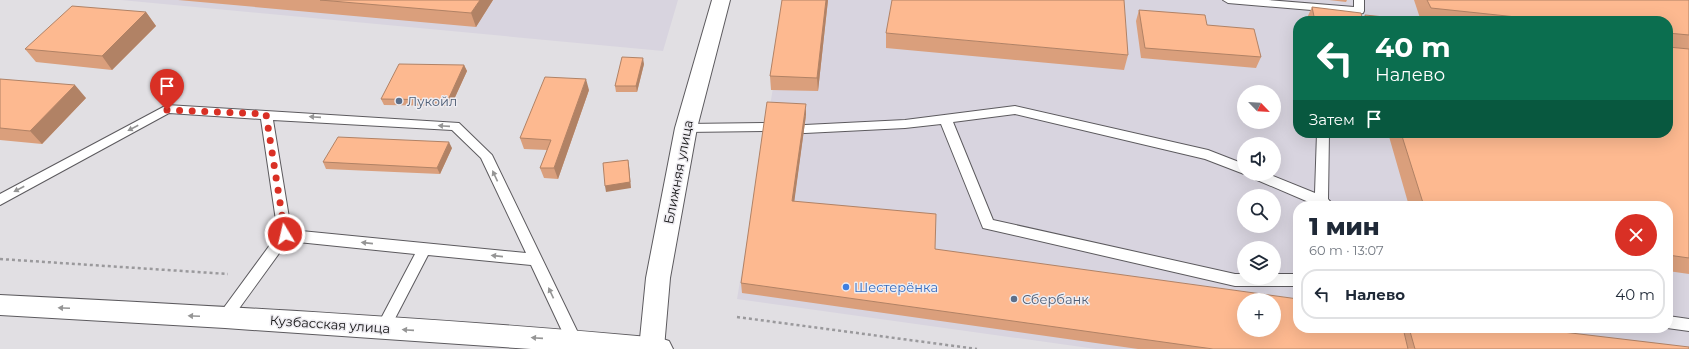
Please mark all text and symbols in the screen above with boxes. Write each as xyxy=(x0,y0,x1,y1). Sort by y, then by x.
text: 40 m xyxy=(1375,30,1451,64)
icon: left xyxy=(1309,32,1361,84)
text: Налево xyxy=(1375,64,1445,86)
pin xyxy=(150,69,184,110)
icon: arrive xyxy=(156,75,178,97)
north arrow xyxy=(1237,85,1281,129)
map controls xyxy=(1237,85,1281,337)
place label: Лукойл xyxy=(407,93,457,109)
marker: Лукойл xyxy=(394,96,404,106)
icon: arrive xyxy=(1363,108,1385,130)
text: Затем xyxy=(1309,110,1355,129)
one-way arrow xyxy=(309,114,321,121)
street label: Ближняя улица xyxy=(660,119,696,225)
one-way arrow xyxy=(438,122,450,129)
one-way arrow xyxy=(128,124,139,131)
button: sound xyxy=(1237,137,1281,181)
one-way arrow xyxy=(492,170,498,181)
one-way arrow xyxy=(13,186,25,193)
button: search xyxy=(1237,189,1281,233)
text: 1 мин xyxy=(1309,212,1380,241)
position arrow xyxy=(264,213,306,255)
button: close xyxy=(1615,214,1657,256)
one-way arrow xyxy=(361,239,373,246)
button: layers xyxy=(1237,241,1281,285)
text: 60 m · 13:07 xyxy=(1309,242,1384,258)
one-way arrow xyxy=(491,252,503,259)
place label: Шестерёнка xyxy=(854,279,938,295)
marker: Шестерёнка xyxy=(841,282,851,292)
icon: left xyxy=(1311,283,1333,305)
text: Налево xyxy=(1345,285,1405,304)
text: 40 m xyxy=(1615,285,1655,304)
one-way arrow xyxy=(548,287,554,299)
place label: Сбербанк xyxy=(1022,291,1089,307)
button: + xyxy=(1237,293,1281,337)
marker: Сбербанк xyxy=(1009,294,1019,304)
one-way arrow xyxy=(58,305,70,312)
one-way arrow xyxy=(188,312,200,319)
street label: Кузбасская улица xyxy=(269,312,391,336)
one-way arrow xyxy=(402,326,414,333)
one-way arrow xyxy=(531,335,543,342)

